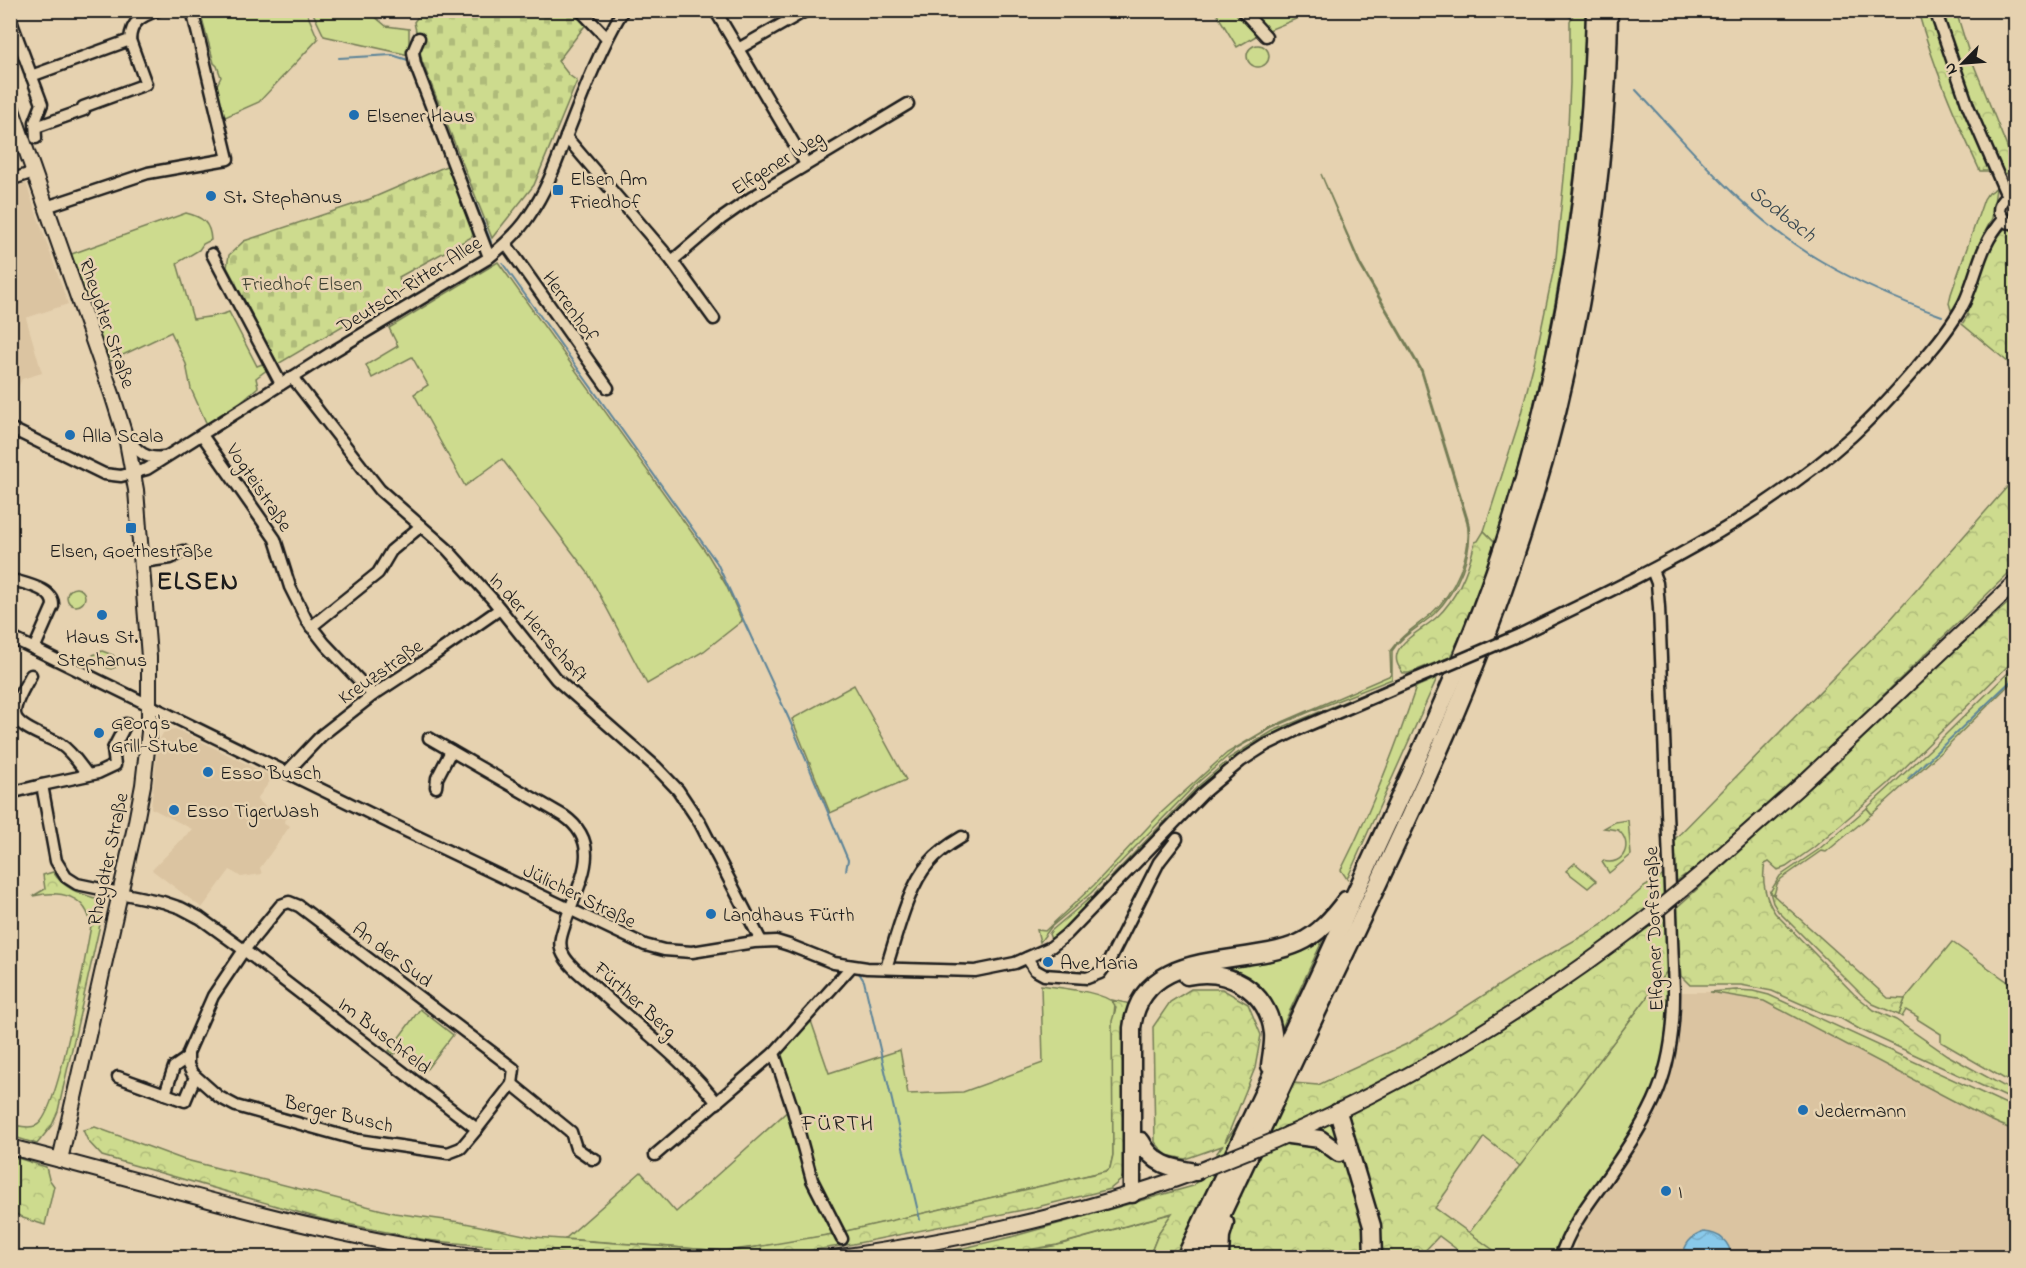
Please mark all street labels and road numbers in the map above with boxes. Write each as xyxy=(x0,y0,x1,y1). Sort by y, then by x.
street label: Elfgener Weg xyxy=(726,124,831,205)
street label: Deutsch-Ritter-Allee xyxy=(332,230,488,343)
street label: Rheydter Straße xyxy=(70,255,141,393)
street label: Herrenhof xyxy=(534,266,604,350)
street label: Vogteistraße xyxy=(216,437,298,539)
street label: In der Herrschaft xyxy=(481,567,594,691)
street label: Kreuzstraße xyxy=(333,633,430,713)
street label: Rheydter Straße xyxy=(81,790,138,929)
street label: Elfgener Dorfstraße xyxy=(1638,846,1674,1012)
street label: Jülicher Straße xyxy=(517,857,640,937)
street label: An der Sud xyxy=(345,916,438,996)
street label: Fürther Berg xyxy=(585,955,682,1047)
street label: Im Buschfeld xyxy=(331,991,436,1083)
street label: Berger Busch xyxy=(280,1089,396,1143)

